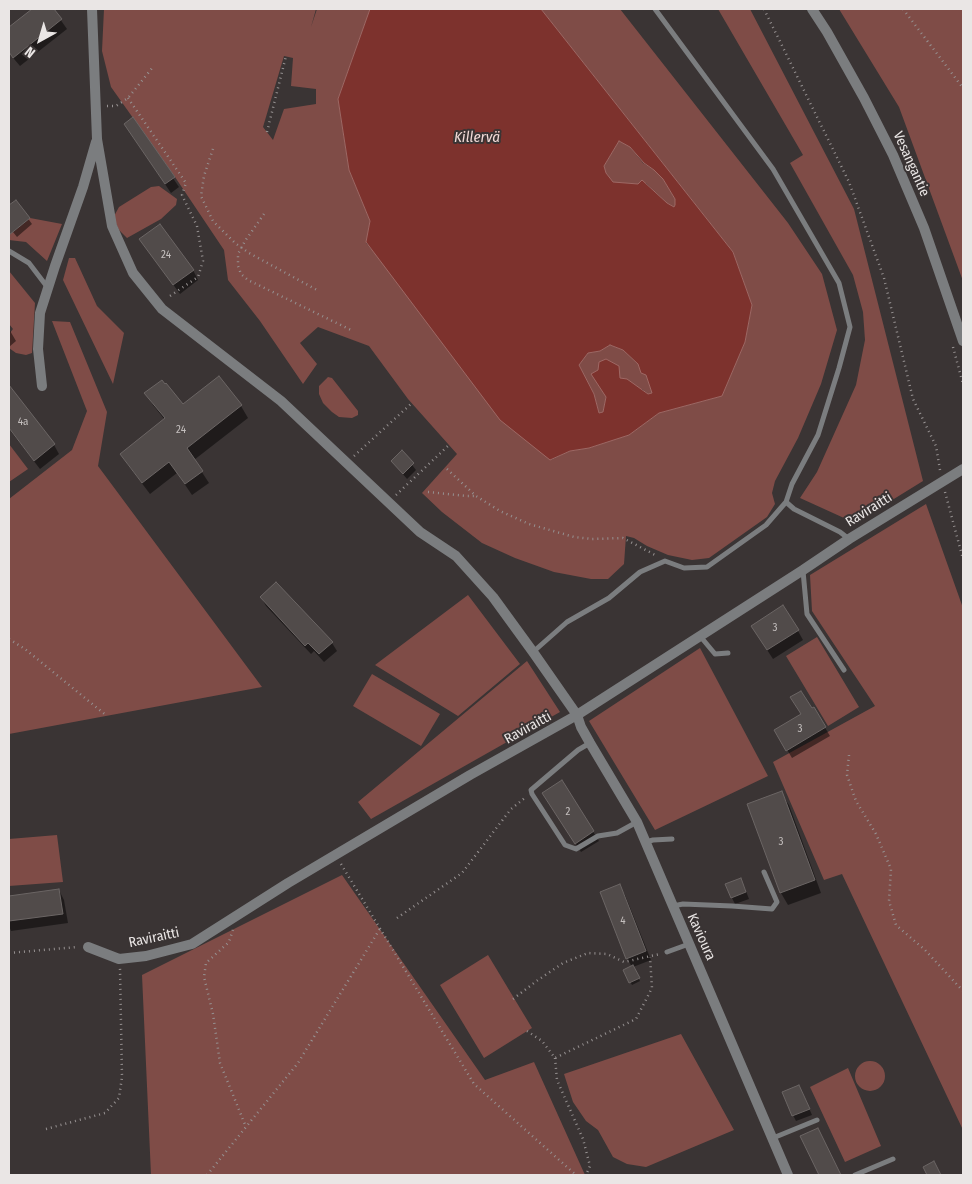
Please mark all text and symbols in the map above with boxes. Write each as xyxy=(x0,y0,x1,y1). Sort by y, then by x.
north arrow xyxy=(15,15,65,65)
text: N xyxy=(22,43,39,61)
water label: Killervä xyxy=(454,129,500,147)
street label: Vesangantie xyxy=(889,129,933,199)
house number: 24 xyxy=(161,248,171,262)
house number: 4a xyxy=(18,415,28,429)
house number: 24 xyxy=(176,423,186,437)
street label: Raviraitti xyxy=(843,489,895,531)
house number: 3 xyxy=(773,621,777,635)
street label: Raviraitti xyxy=(501,708,555,748)
house number: 3 xyxy=(798,722,802,736)
house number: 2 xyxy=(566,805,570,819)
house number: 3 xyxy=(779,835,783,849)
street label: Kavioura xyxy=(683,911,719,963)
house number: 4 xyxy=(620,914,626,928)
street label: Raviraitti xyxy=(127,924,181,952)

